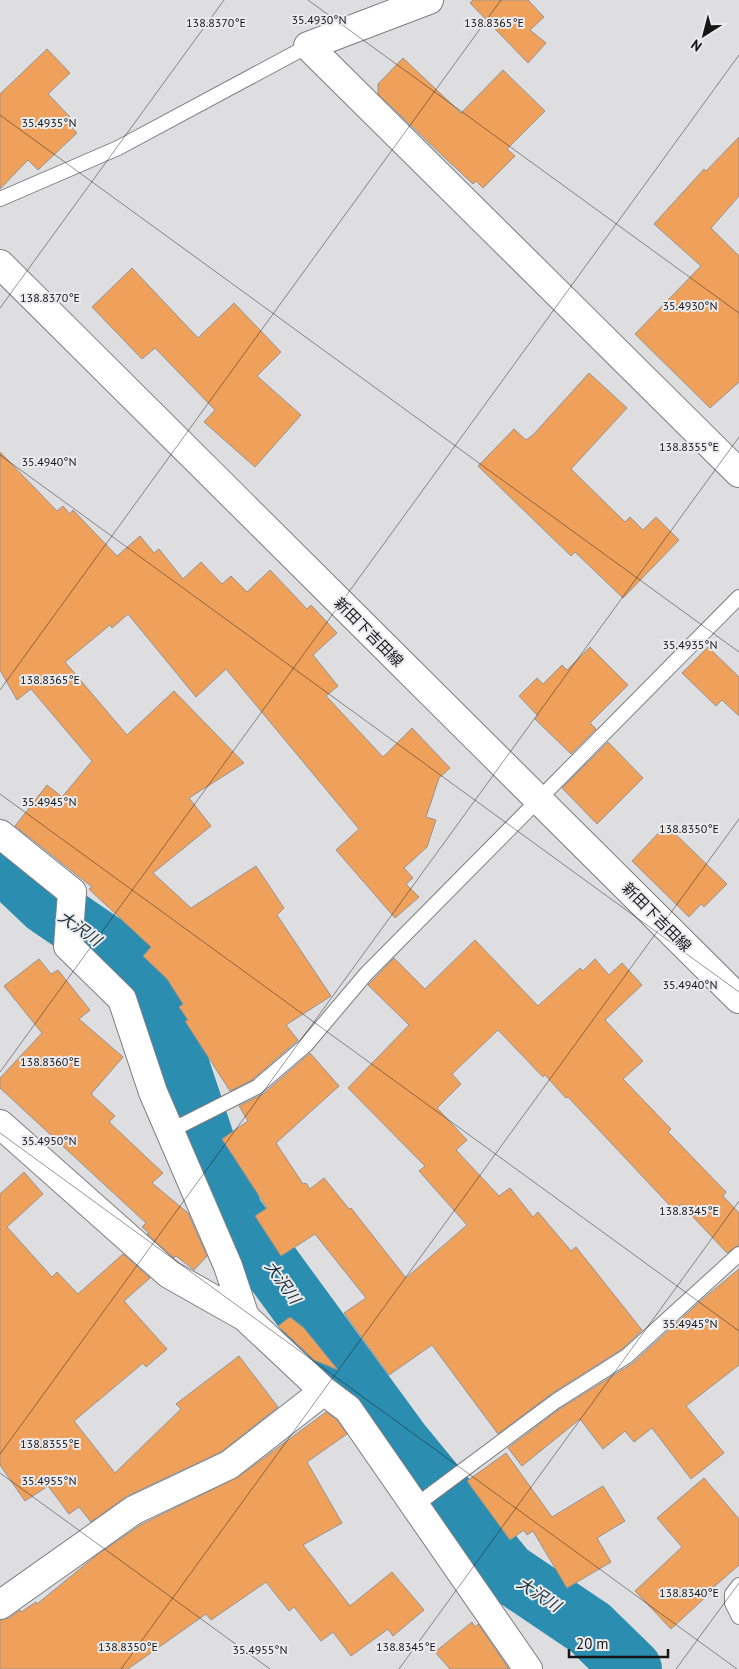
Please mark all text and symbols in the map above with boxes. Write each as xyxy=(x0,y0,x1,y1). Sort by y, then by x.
north arrow xyxy=(679,10,729,60)
text: 35.4930°N xyxy=(292,12,346,27)
text: 138.8370°E xyxy=(186,15,246,30)
text: 138.8365°E xyxy=(464,15,524,30)
text: N xyxy=(687,36,705,56)
text: 35.4935°N xyxy=(22,115,76,130)
text: 138.8370°E xyxy=(20,290,80,305)
text: 35.4930°N xyxy=(663,298,717,313)
text: 138.8355°E xyxy=(659,439,719,454)
text: 35.4940°N xyxy=(22,454,76,469)
street label: 新田下吉田線 xyxy=(330,593,408,671)
text: 35.4935°N xyxy=(663,637,717,652)
text: 138.8365°E xyxy=(20,672,80,687)
text: 35.4945°N xyxy=(22,794,76,809)
text: 138.8350°E xyxy=(659,821,719,836)
street label: 新田下吉田線 xyxy=(618,878,696,956)
water label: 大沢川 xyxy=(55,906,107,951)
text: 35.4940°N xyxy=(663,977,717,992)
text: 138.8360°E xyxy=(20,1054,80,1069)
text: 35.4950°N xyxy=(22,1133,76,1148)
text: 138.8345°E xyxy=(659,1203,719,1218)
water label: 大沢川 xyxy=(261,1257,306,1309)
text: 35.4945°N xyxy=(663,1316,717,1331)
text: 138.8355°E xyxy=(20,1436,80,1451)
text: 35.4955°N xyxy=(22,1473,76,1488)
water label: 大沢川 xyxy=(513,1573,566,1617)
text: 138.8340°E xyxy=(659,1585,719,1600)
scale bar xyxy=(569,1626,668,1658)
text: 20 m xyxy=(576,1634,609,1653)
text: 138.8350°E xyxy=(98,1639,158,1654)
text: 138.8345°E xyxy=(376,1639,436,1654)
text: 35.4955°N xyxy=(233,1642,287,1657)

